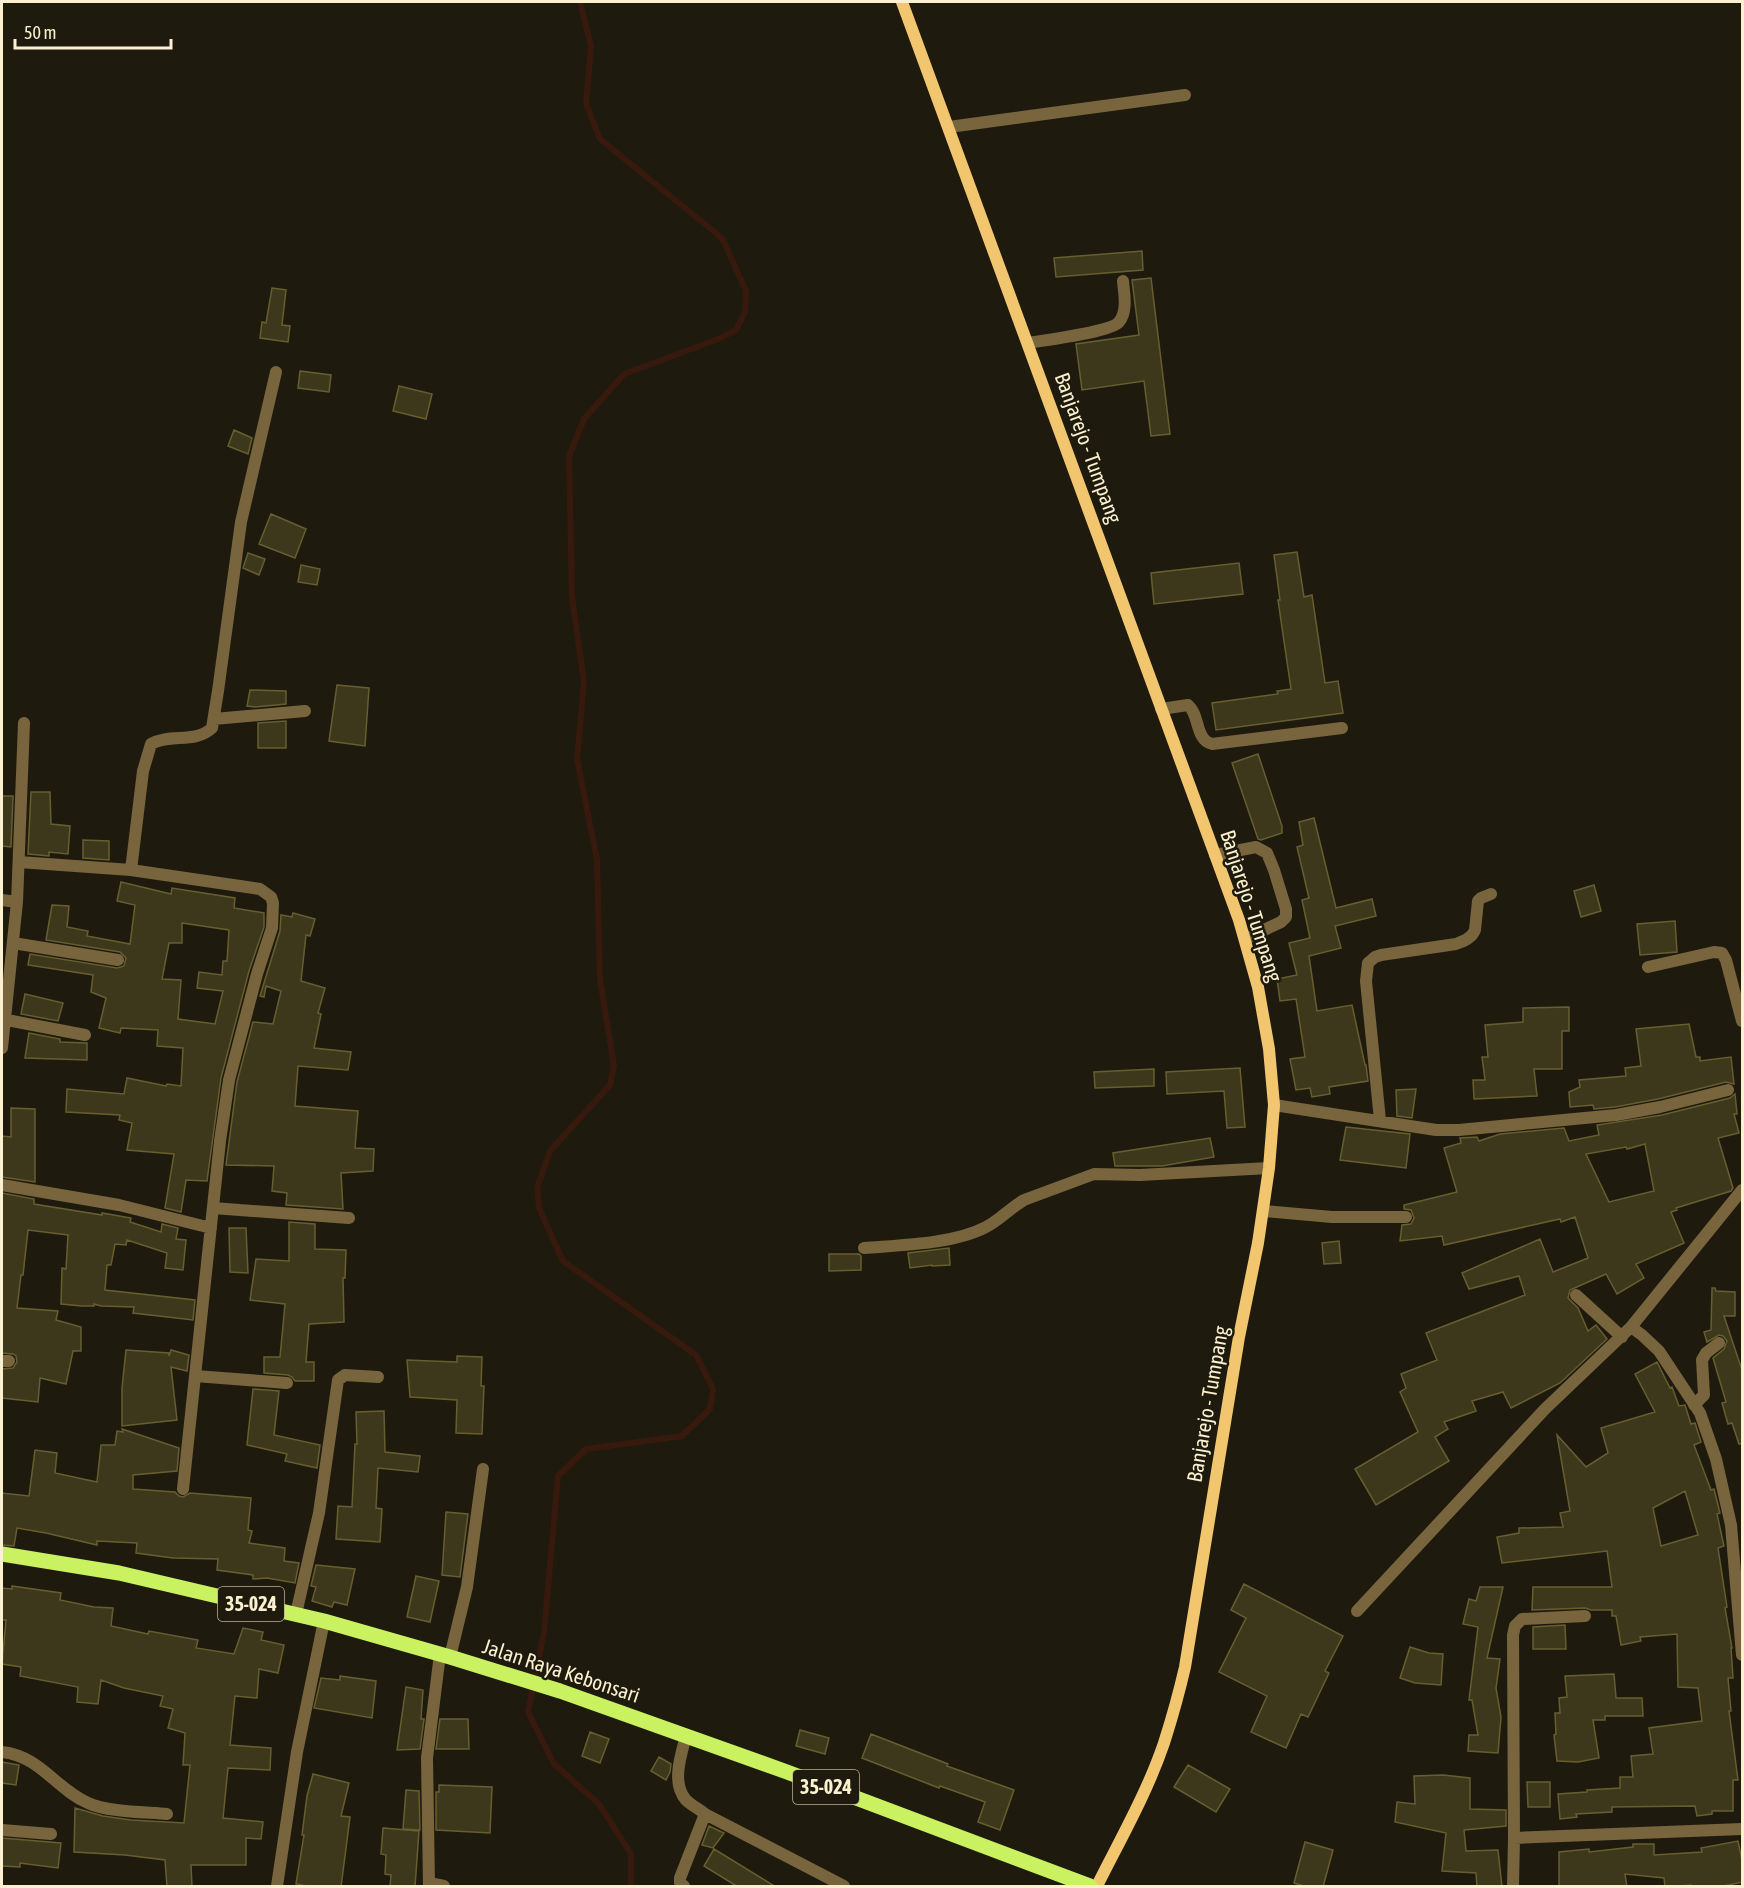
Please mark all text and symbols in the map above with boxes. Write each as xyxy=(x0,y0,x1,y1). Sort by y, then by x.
scale bar xyxy=(15,12,171,50)
text: 50 m xyxy=(24,22,56,43)
street label: Banjarejo - Tumpang xyxy=(1051,369,1127,526)
street label: Banjarejo - Tumpang xyxy=(1216,827,1288,985)
street label: Banjarejo - Tumpang xyxy=(1181,1324,1233,1484)
road number: 35-024 xyxy=(218,1587,284,1621)
street label: Jalan Raya Kebonsari xyxy=(480,1633,643,1707)
road number: 35-024 xyxy=(793,1770,859,1804)

